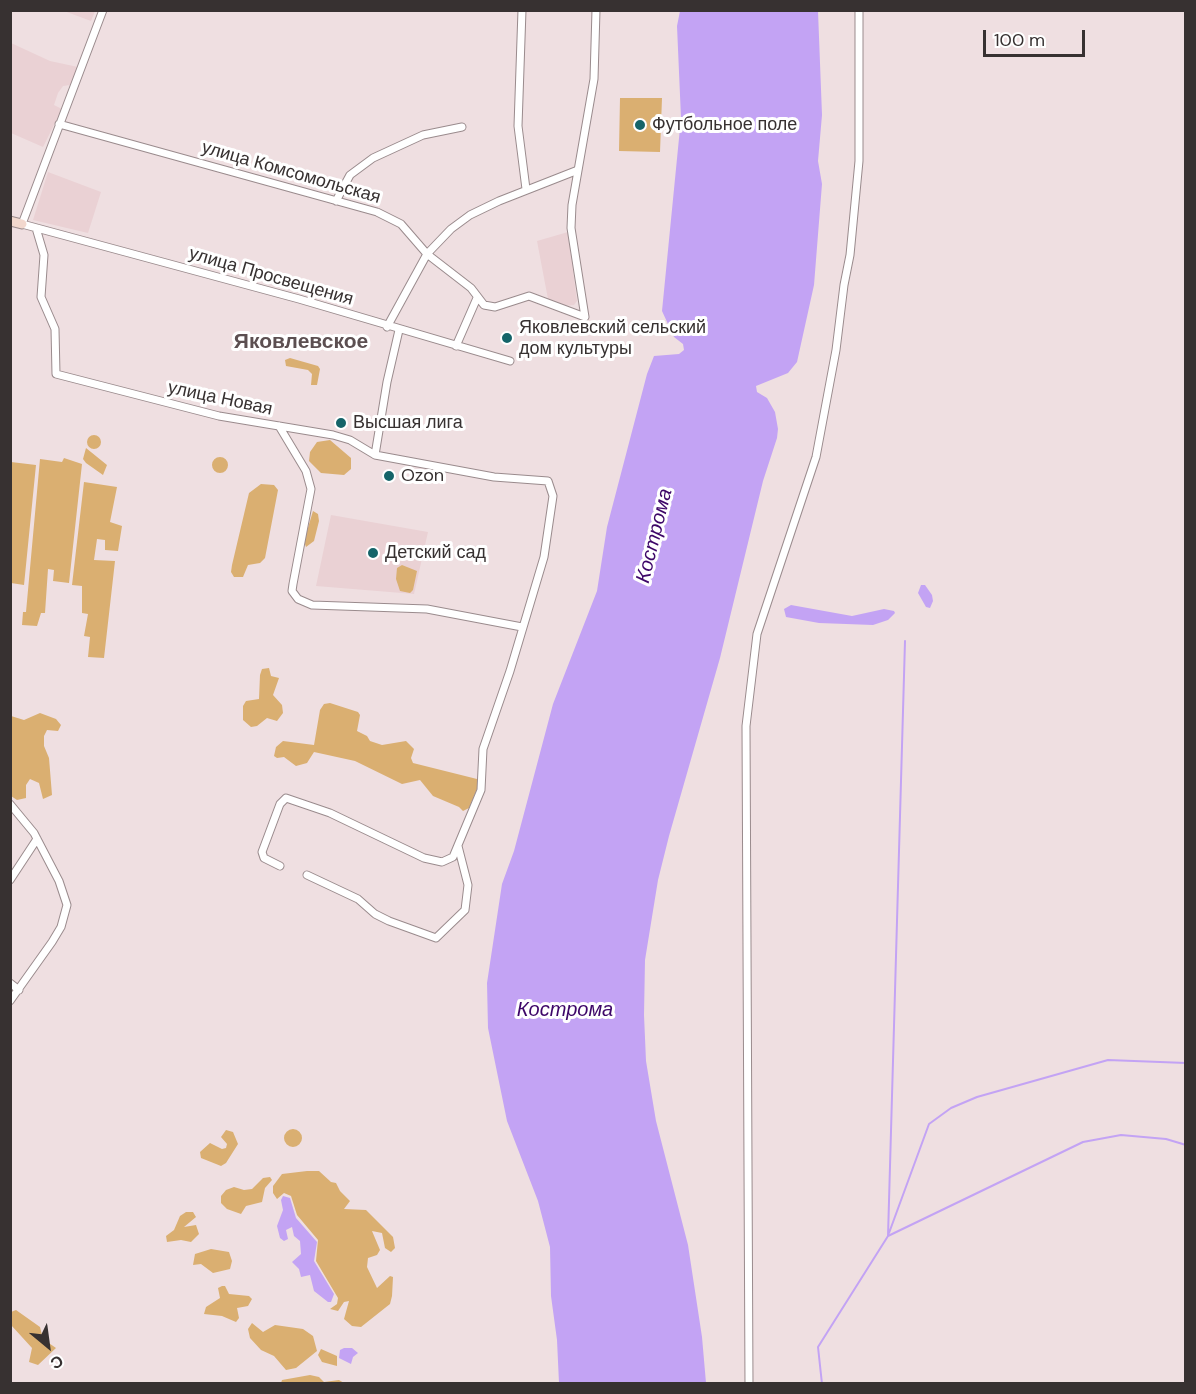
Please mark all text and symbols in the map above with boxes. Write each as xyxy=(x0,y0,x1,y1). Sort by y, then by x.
scale bar xyxy=(986,18,1088,56)
text: 100 m xyxy=(994,28,1045,52)
place label: Футбольное поле xyxy=(652,114,797,136)
marker: Футбольное поле xyxy=(633,118,647,132)
street label: улица Комсомольская xyxy=(199,137,383,209)
street label: улица Просвещения xyxy=(186,243,356,311)
place label: Яковлевский сельский дом культуры xyxy=(519,317,706,360)
district label: Яковлевское xyxy=(234,329,368,355)
marker: Яковлевский сельский дом культуры xyxy=(500,331,514,345)
street label: улица Новая xyxy=(166,377,274,421)
place label: Высшая лига xyxy=(353,412,463,434)
marker: Высшая лига xyxy=(334,416,348,430)
place label: Ozon xyxy=(401,465,444,487)
marker: Ozon xyxy=(382,469,396,483)
water label: Кострома xyxy=(632,486,678,586)
place label: Детский сад xyxy=(385,542,486,564)
marker: Детский сад xyxy=(366,546,380,560)
water label: Кострома xyxy=(517,999,613,1023)
north arrow xyxy=(18,1316,78,1376)
text: С xyxy=(47,1350,67,1374)

